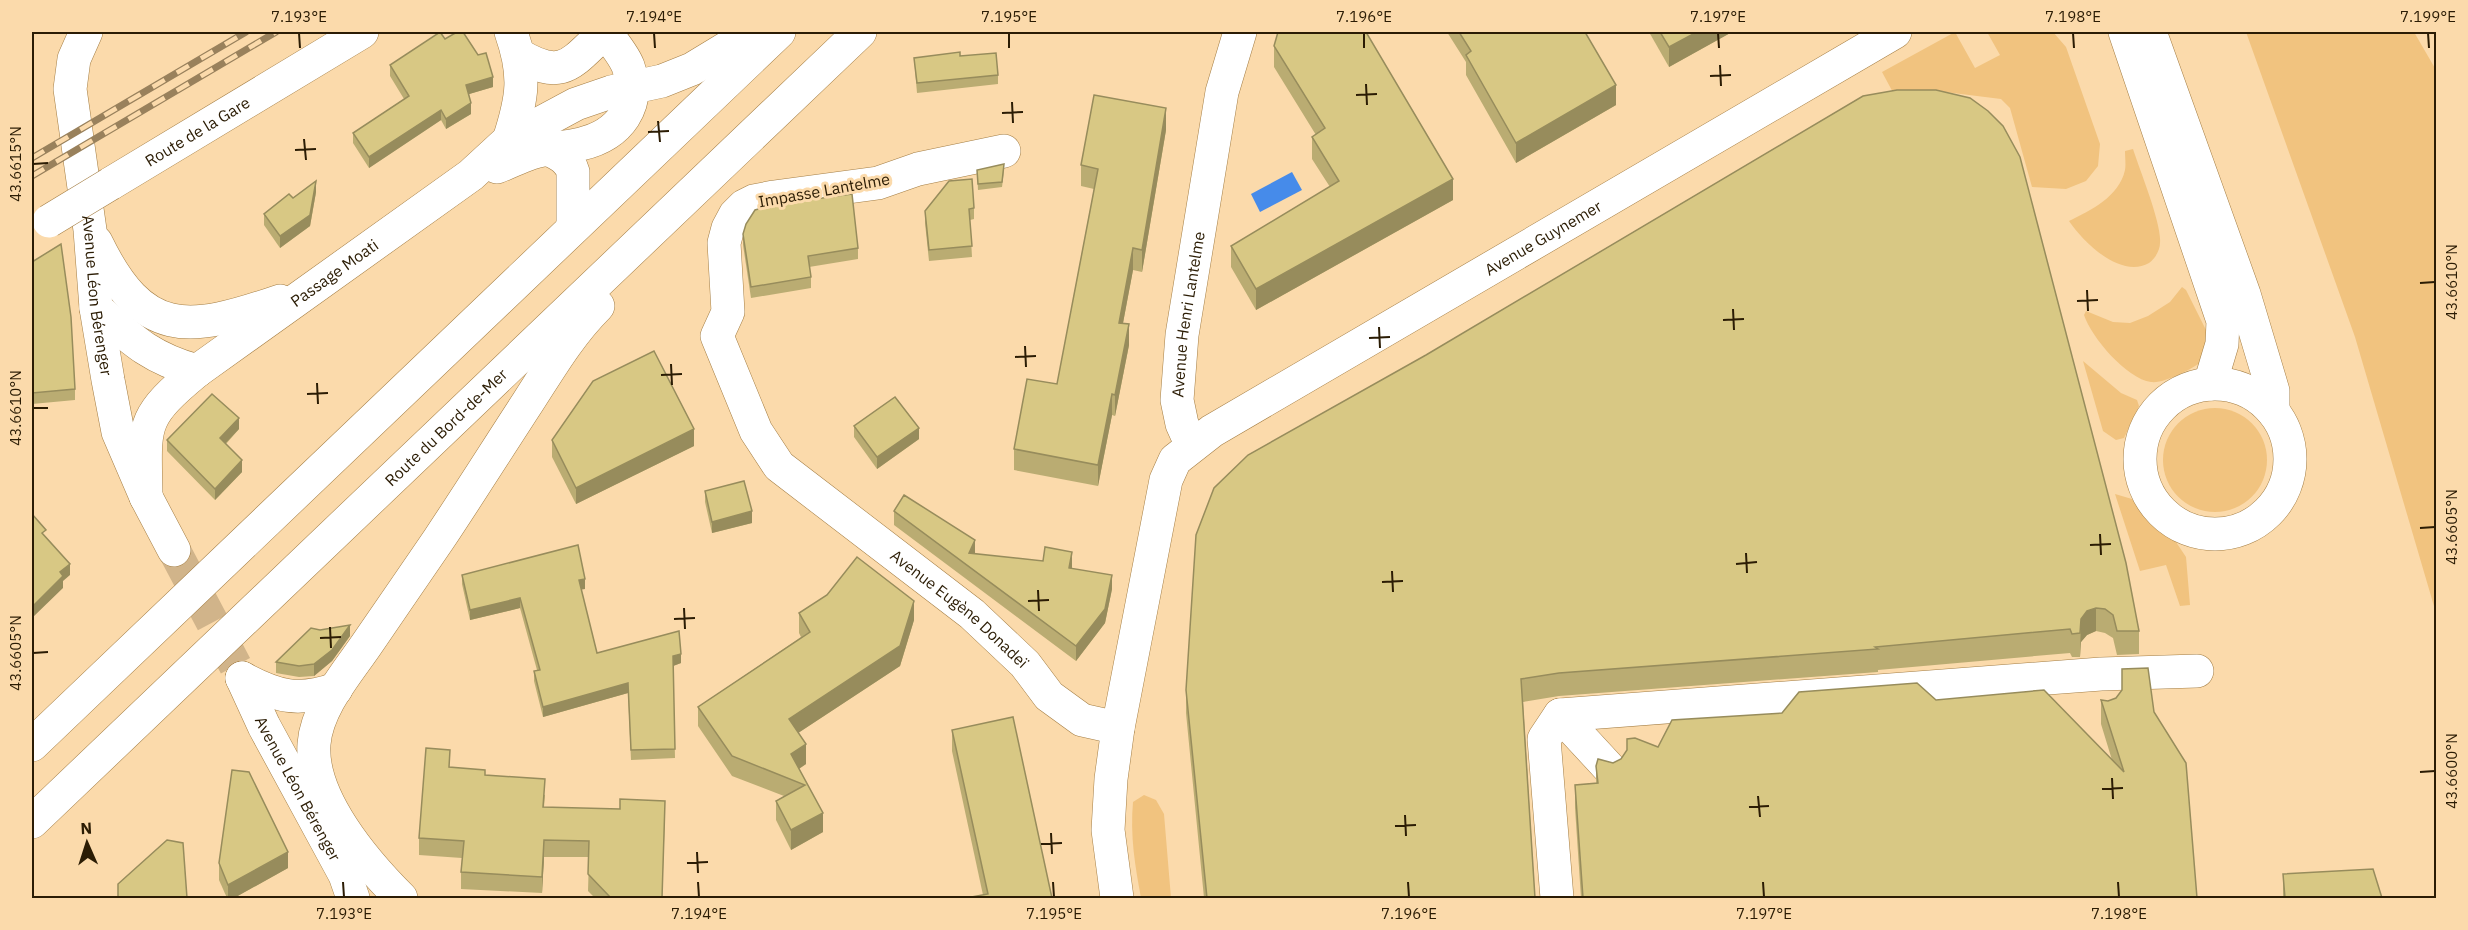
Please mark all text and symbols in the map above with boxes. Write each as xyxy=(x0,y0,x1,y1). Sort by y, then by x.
text: 7.193°E xyxy=(271,7,327,26)
text: 7.194°E xyxy=(626,7,682,26)
text: 7.195°E xyxy=(981,7,1037,26)
text: 7.196°E xyxy=(1336,7,1392,26)
text: 7.197°E xyxy=(1690,7,1746,26)
text: 7.198°E xyxy=(2045,7,2101,26)
text: 7.199°E xyxy=(2400,7,2456,26)
street label: Route de la Gare xyxy=(141,92,254,171)
text: 43.6615°N xyxy=(6,126,25,202)
street label: Impasse Lantelme xyxy=(757,169,892,211)
street label: Avenue Guynemer xyxy=(1481,196,1605,280)
street label: Avenue Léon Bérenger xyxy=(78,214,117,377)
street label: Avenue Henri Lantelme xyxy=(1167,230,1209,398)
street label: Passage Moati xyxy=(286,235,382,311)
text: 43.6610°N xyxy=(2442,244,2461,320)
street label: Route du Bord-de-Mer xyxy=(380,364,511,490)
text: 43.6610°N xyxy=(6,370,25,446)
text: 43.6605°N xyxy=(2442,489,2461,565)
street label: Avenue Eugène Donadeï xyxy=(887,545,1033,673)
text: 43.6605°N xyxy=(6,615,25,691)
street label: Avenue Léon Bérenger xyxy=(251,713,345,864)
text: 43.6600°N xyxy=(2442,733,2461,809)
north arrow xyxy=(57,813,117,873)
text: N xyxy=(80,818,93,838)
text: 7.193°E xyxy=(316,904,372,923)
text: 7.194°E xyxy=(671,904,727,923)
text: 7.195°E xyxy=(1026,904,1082,923)
text: 7.196°E xyxy=(1381,904,1437,923)
text: 7.197°E xyxy=(1736,904,1792,923)
text: 7.198°E xyxy=(2091,904,2147,923)

